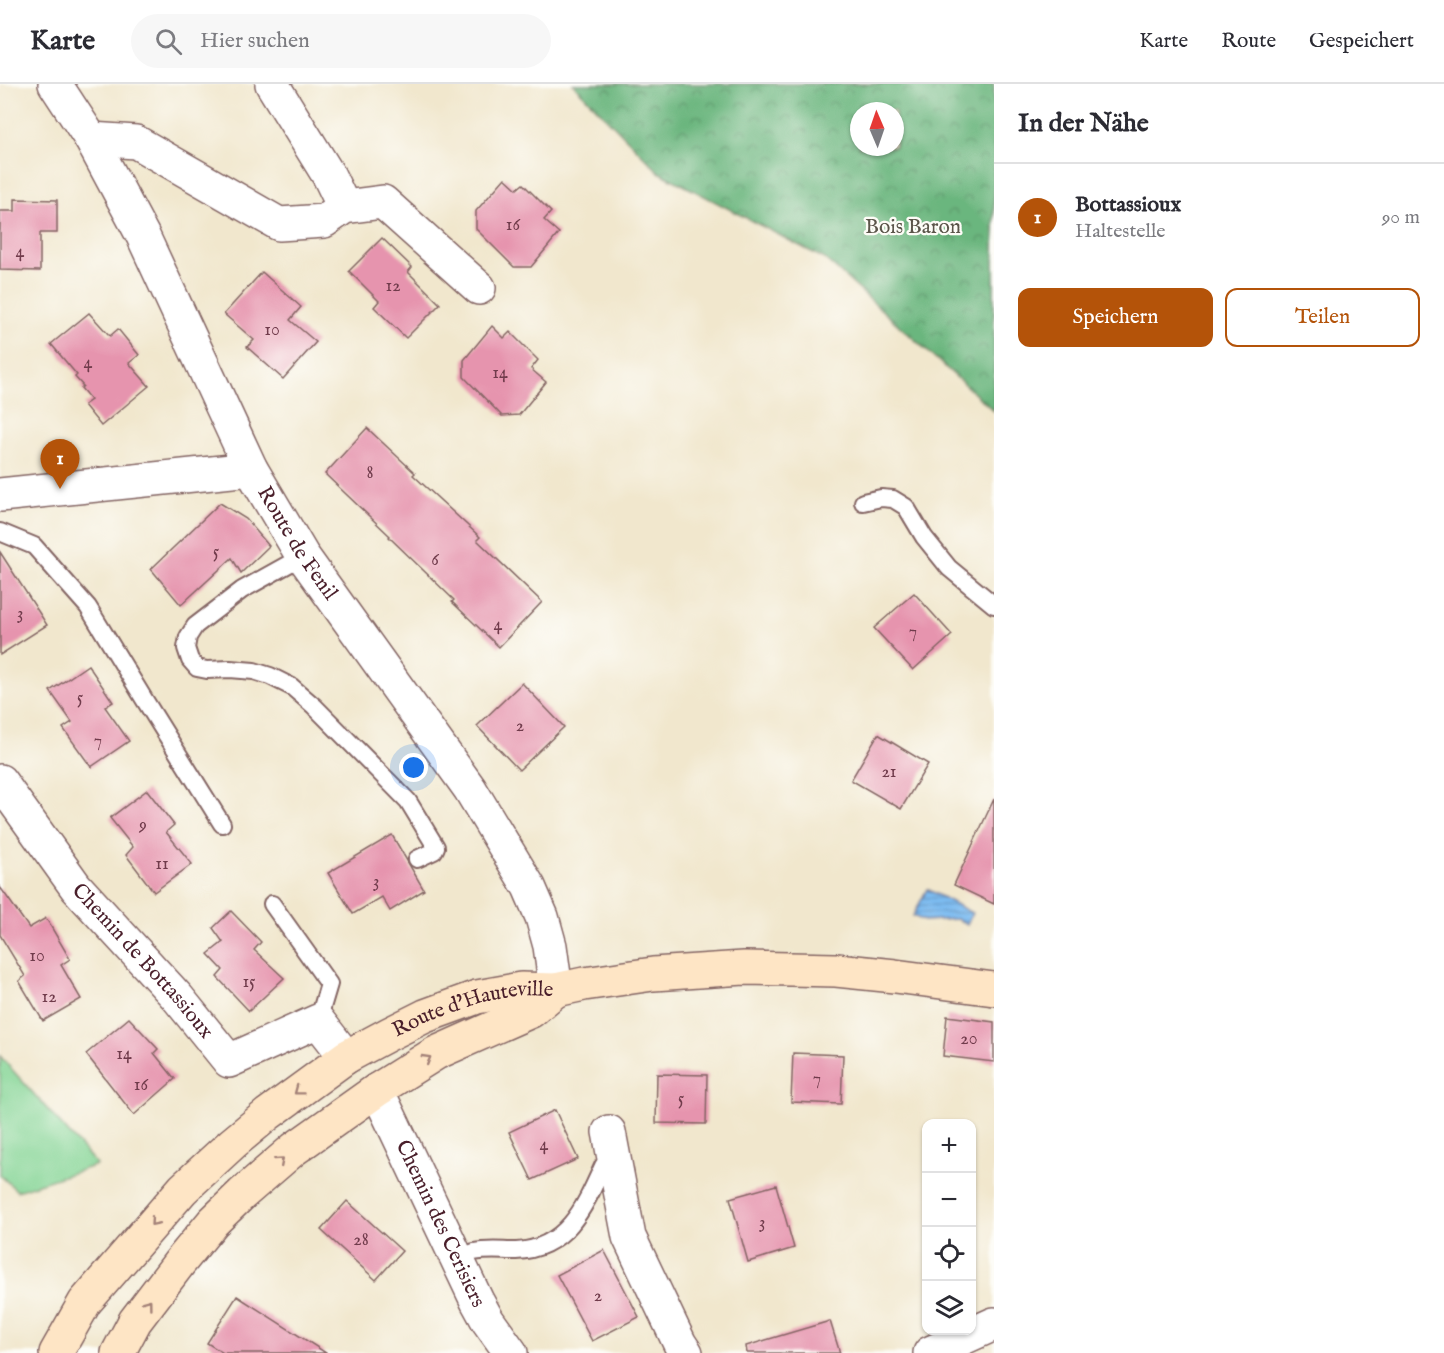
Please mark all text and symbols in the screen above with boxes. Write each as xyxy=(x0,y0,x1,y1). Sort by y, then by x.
search box xyxy=(131,14,551,68)
text: Karte xyxy=(30,24,95,59)
icon: search xyxy=(152,25,185,58)
text: Hier suchen xyxy=(200,27,310,55)
text: Karte xyxy=(1139,28,1188,55)
text: Route xyxy=(1221,28,1276,55)
text: Gespeichert xyxy=(1309,28,1414,55)
north arrow xyxy=(850,102,904,156)
text: In der Nähe xyxy=(1018,107,1149,140)
text: Bottassioux xyxy=(1075,191,1181,219)
text: 1 xyxy=(1034,205,1041,230)
text: 90 m xyxy=(1382,205,1420,230)
house number: 16 xyxy=(506,214,521,237)
park label: Bois Baron xyxy=(865,214,961,241)
text: Haltestelle xyxy=(1075,219,1165,244)
house number: 4 xyxy=(16,241,25,264)
house number: 12 xyxy=(385,275,401,298)
button: Speichern xyxy=(1018,288,1213,347)
button: Teilen xyxy=(1225,288,1420,347)
house number: 10 xyxy=(264,319,280,342)
house number: 4 xyxy=(84,352,93,375)
house number: 14 xyxy=(492,362,508,385)
pin: 1 xyxy=(40,440,80,489)
house number: 8 xyxy=(366,462,374,485)
street label: Route de Fenil xyxy=(251,481,344,606)
house number: 5 xyxy=(213,541,220,564)
house number: 6 xyxy=(431,549,439,572)
house number: 3 xyxy=(17,603,23,626)
house number: 4 xyxy=(494,614,503,637)
house number: 7 xyxy=(909,621,917,644)
house number: 5 xyxy=(77,687,84,710)
house number: 2 xyxy=(516,715,524,738)
house number: 7 xyxy=(94,730,102,753)
your location xyxy=(399,753,428,782)
house number: 21 xyxy=(881,761,897,784)
house number: 9 xyxy=(138,814,147,837)
house number: 11 xyxy=(155,853,169,876)
house number: 3 xyxy=(373,871,379,894)
street label: Chemin de Bottassioux xyxy=(66,877,219,1045)
house number: 10 xyxy=(29,945,45,968)
house number: 15 xyxy=(242,971,256,994)
street label: Route d'Hauteville xyxy=(388,975,554,1044)
house number: 12 xyxy=(41,986,57,1009)
house number: 20 xyxy=(960,1028,978,1051)
house number: 14 xyxy=(116,1043,132,1066)
one-way arrow xyxy=(421,1055,431,1067)
house number: 7 xyxy=(813,1068,821,1091)
house number: 16 xyxy=(134,1074,149,1097)
one-way arrow xyxy=(294,1084,305,1095)
house number: 5 xyxy=(678,1088,685,1111)
map controls xyxy=(922,1119,976,1335)
button: + xyxy=(922,1119,976,1173)
house number: 4 xyxy=(540,1134,549,1157)
street label: Chemin des Cerisiers xyxy=(389,1136,491,1312)
one-way arrow xyxy=(273,1157,284,1168)
button: − xyxy=(922,1173,976,1227)
house number: 3 xyxy=(759,1212,765,1235)
one-way arrow xyxy=(150,1215,161,1226)
button: locate xyxy=(922,1227,976,1281)
house number: 28 xyxy=(353,1229,369,1252)
button: layers xyxy=(922,1281,976,1335)
house number: 2 xyxy=(594,1285,602,1308)
one-way arrow xyxy=(141,1299,152,1310)

